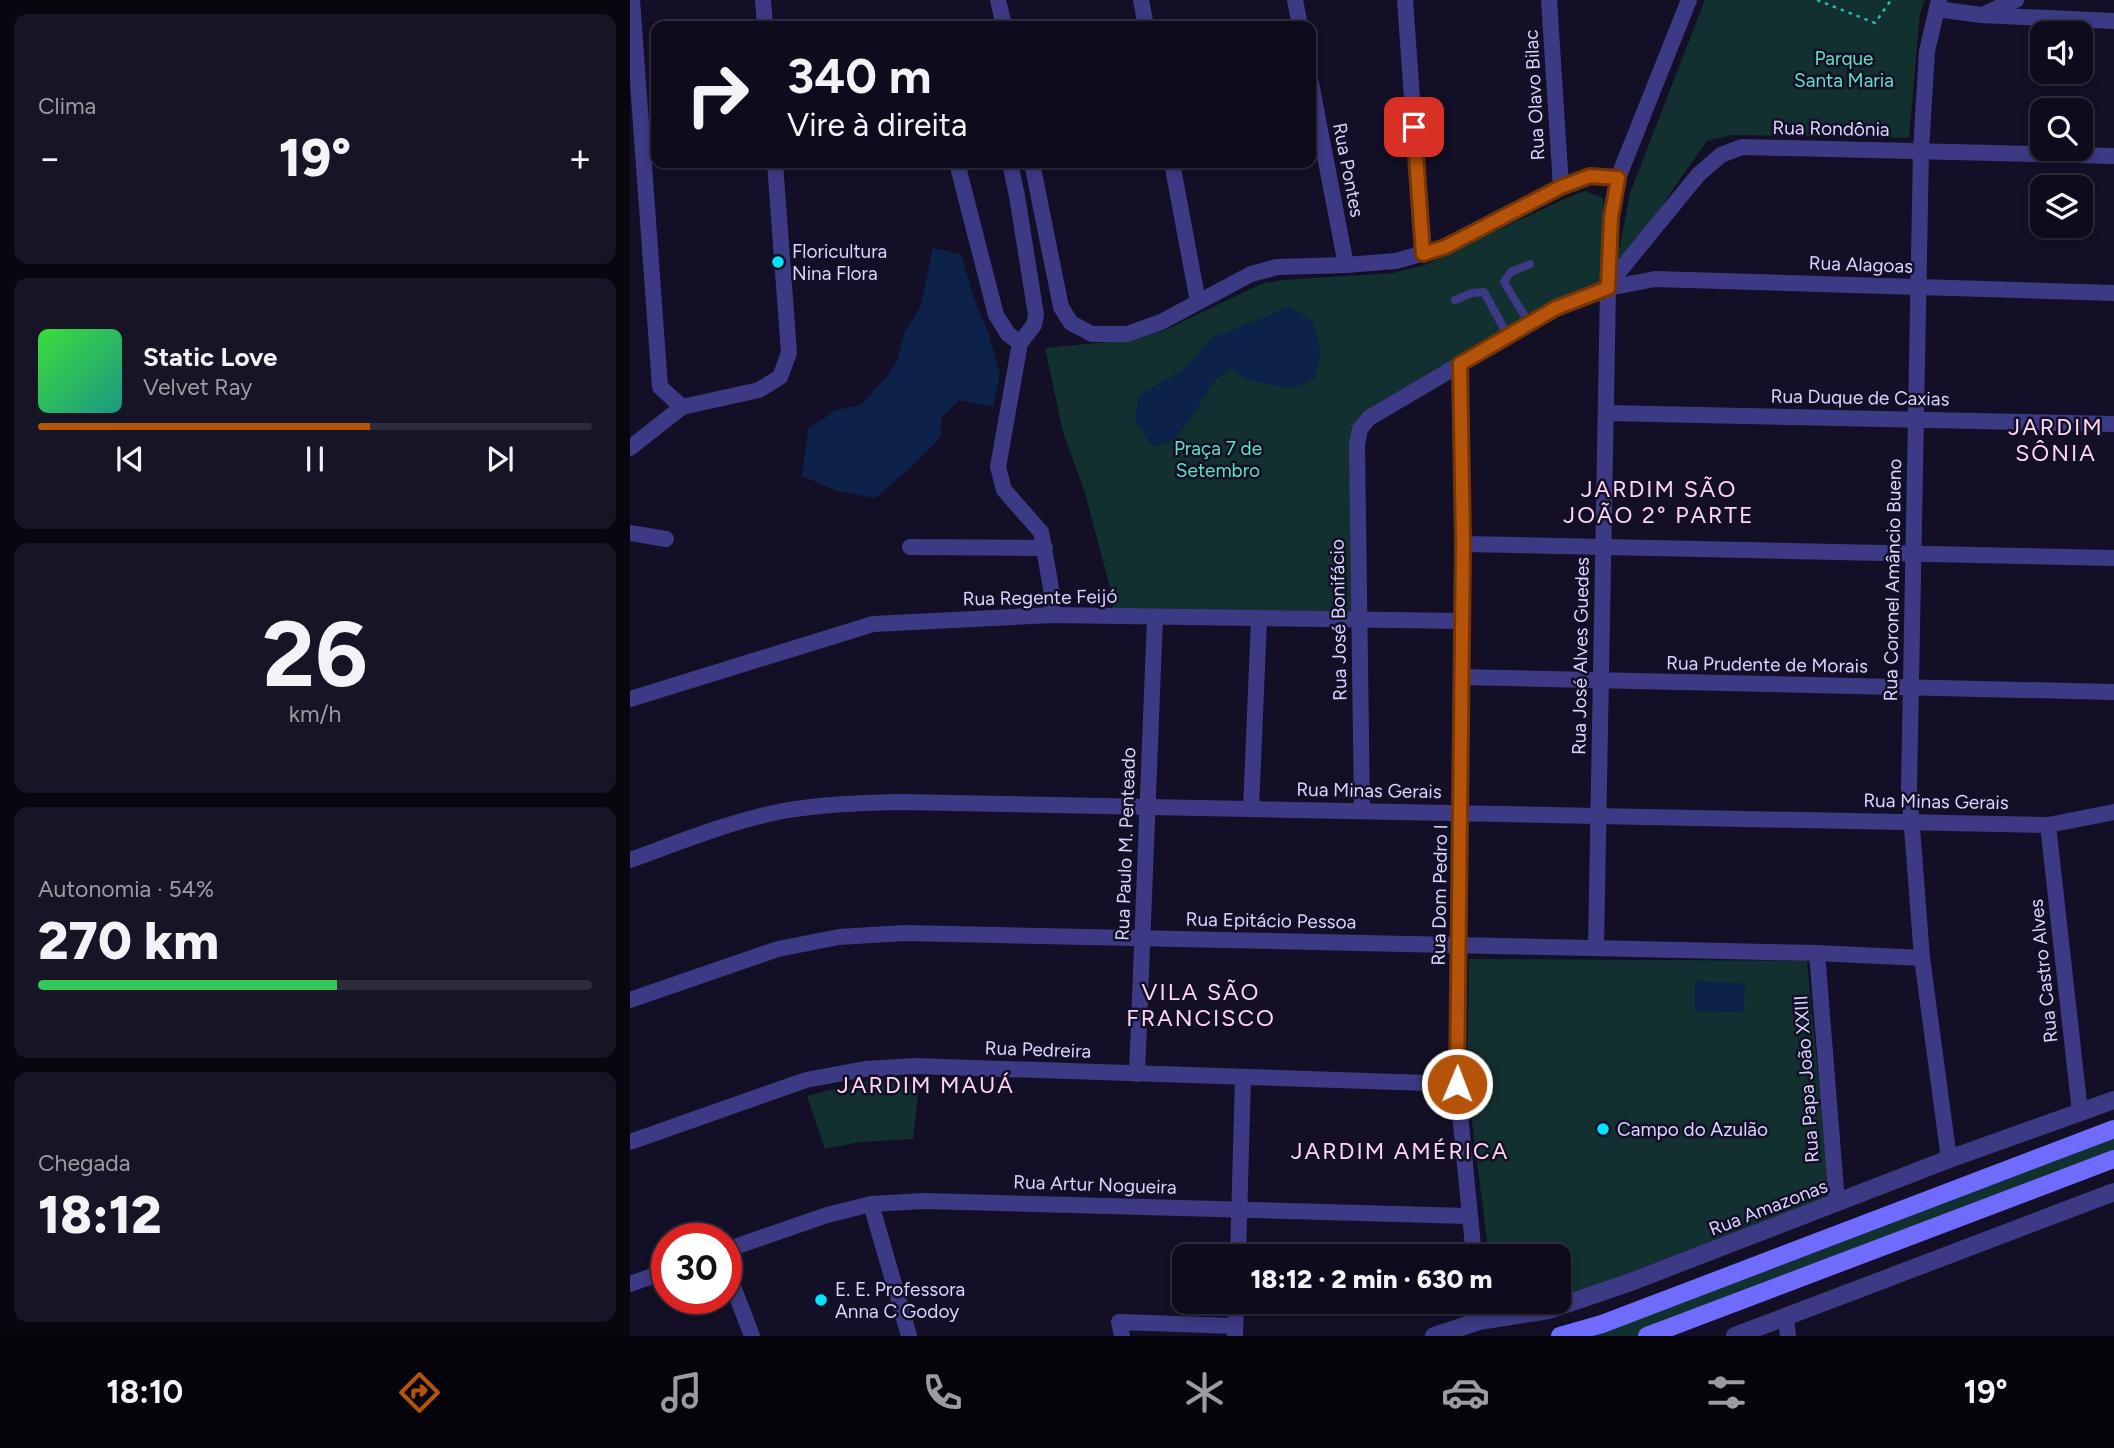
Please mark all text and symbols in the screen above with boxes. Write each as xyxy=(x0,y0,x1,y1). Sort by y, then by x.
map controls xyxy=(2030,21,2093,238)
button: sound xyxy=(2030,21,2093,84)
street label: Rua Olavo Bilac xyxy=(1520,29,1549,161)
text: 340 m xyxy=(787,46,931,105)
park label: Parque Santa Maria xyxy=(1794,47,1894,92)
icon: right xyxy=(672,49,763,140)
text: Clima xyxy=(38,92,96,120)
pin xyxy=(1384,97,1444,157)
button: search xyxy=(2030,98,2093,161)
text: Vire à direita xyxy=(787,106,967,144)
icon: arrive xyxy=(1395,108,1433,146)
street label: Rua Rondônia xyxy=(1772,116,1890,141)
street label: Rua Pontes xyxy=(1328,121,1369,219)
text: 19° xyxy=(279,127,351,189)
text: − xyxy=(38,135,62,181)
text: + xyxy=(568,135,592,181)
button: layers xyxy=(2030,175,2093,238)
place label: Floricultura Nina Flora xyxy=(792,240,887,285)
street label: Rua Alagoas xyxy=(1808,251,1914,278)
marker: Floricultura Nina Flora xyxy=(770,254,786,270)
text: Static Love xyxy=(143,341,277,373)
text: Velvet Ray xyxy=(143,373,252,401)
street label: Rua Duque de Caxias xyxy=(1770,384,1950,411)
district label: JARDIM SÔNIA xyxy=(2008,413,2104,467)
park label: Praça 7 de Setembro xyxy=(1174,437,1262,482)
icon: previous xyxy=(111,440,149,478)
icon: pause xyxy=(296,440,334,478)
icon: next xyxy=(481,440,519,478)
street label: Rua Coronel Amâncio Bueno xyxy=(1879,458,1906,702)
district label: JARDIM SÃO JOÃO 2° PARTE xyxy=(1563,475,1755,529)
street label: Rua José Bonifácio xyxy=(1326,539,1351,701)
street label: Rua José Alves Guedes xyxy=(1567,557,1594,755)
street label: Rua Regente Feijó xyxy=(963,585,1118,610)
text: 26 xyxy=(262,600,368,709)
street label: Rua Prudente de Morais xyxy=(1666,651,1868,678)
text: km/h xyxy=(289,700,341,728)
street label: Rua Paulo M. Penteado xyxy=(1111,747,1140,941)
street label: Rua Minas Gerais xyxy=(1296,778,1442,803)
street label: Rua Minas Gerais xyxy=(1863,789,2009,814)
street label: Rua Dom Pedro I xyxy=(1427,824,1452,966)
text: Autonomia · 54% xyxy=(38,875,214,903)
street label: Rua Castro Alves xyxy=(2025,898,2062,1044)
street label: Rua Epitácio Pessoa xyxy=(1186,908,1356,933)
text: 270 km xyxy=(38,910,219,972)
district label: VILA SÃO FRANCISCO xyxy=(1126,978,1276,1032)
street label: Rua Papa João XXIII xyxy=(1789,994,1824,1164)
street label: Rua Pedreira xyxy=(984,1036,1092,1063)
position arrow xyxy=(1420,1047,1494,1121)
district label: JARDIM MAUÁ xyxy=(837,1071,1015,1099)
place label: Campo do Azulão xyxy=(1617,1118,1768,1141)
marker: Campo do Azulão xyxy=(1595,1121,1611,1137)
district label: JARDIM AMÉRICA xyxy=(1291,1137,1509,1165)
text: Chegada xyxy=(38,1149,130,1177)
street label: Rua Artur Nogueira xyxy=(1013,1170,1177,1199)
street label: Rua Amazonas xyxy=(1706,1174,1831,1241)
text: 18:12 xyxy=(38,1184,162,1246)
speed limit sign: 30 xyxy=(651,1223,742,1314)
text: 18:12 · 2 min · 630 m xyxy=(1251,1263,1492,1295)
place label: E. E. Professora Anna C Godoy xyxy=(835,1278,965,1323)
marker: E. E. Professora Anna C Godoy xyxy=(813,1292,829,1308)
icon: directions xyxy=(395,1368,444,1417)
icon: music xyxy=(657,1368,706,1417)
icon: phone xyxy=(918,1368,967,1417)
icon: climate xyxy=(1180,1368,1229,1417)
icon: car xyxy=(1441,1368,1490,1417)
icon: filters xyxy=(1702,1368,1751,1417)
text: 18:10 xyxy=(106,1373,183,1411)
text: 19° xyxy=(1964,1373,2008,1411)

